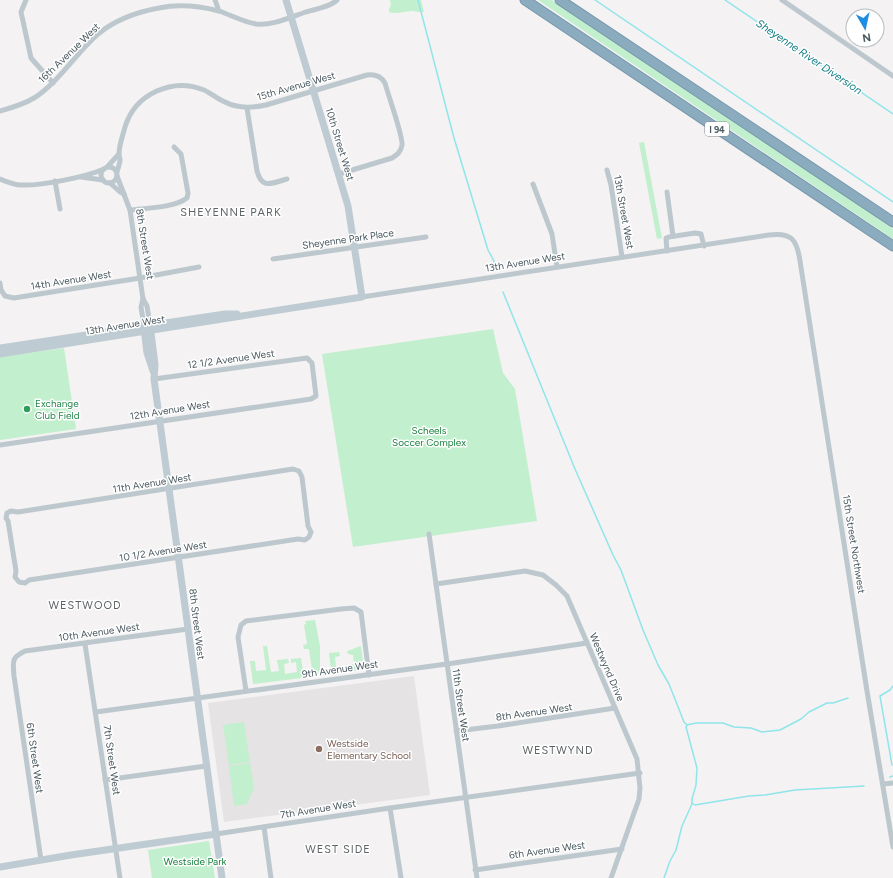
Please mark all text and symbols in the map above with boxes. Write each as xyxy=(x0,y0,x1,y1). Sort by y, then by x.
north arrow xyxy=(845,8,885,48)
water label: Sheyenne River Diversion xyxy=(754,17,864,97)
street label: 16th Avenue West xyxy=(35,20,103,86)
text: N xyxy=(861,30,872,44)
street label: 15th Avenue West xyxy=(255,69,337,103)
street label: 10th Street West xyxy=(323,106,357,182)
road number: I 94 xyxy=(705,122,729,136)
street label: 13th Street West xyxy=(611,174,637,250)
district label: SHEYENNE PARK xyxy=(180,206,282,219)
street label: 8th Street West xyxy=(133,208,157,281)
street label: Sheyenne Park Place xyxy=(301,226,395,252)
street label: 13th Avenue West xyxy=(484,249,566,275)
street label: 14th Avenue West xyxy=(30,267,113,293)
street label: 13th Avenue West xyxy=(84,312,166,338)
street label: 12 1/2 Avenue West xyxy=(187,346,276,372)
place label: Exchange Club Field xyxy=(35,397,80,422)
street label: 12th Avenue West xyxy=(129,397,211,423)
marker: Exchange Club Field xyxy=(22,404,32,414)
park label: Scheels Soccer Complex xyxy=(392,424,466,449)
street label: 11th Avenue West xyxy=(112,470,192,496)
street label: 15th Street Northwest xyxy=(840,494,868,595)
street label: 10 1/2 Avenue West xyxy=(118,538,208,564)
street label: 8th Street West xyxy=(186,588,208,661)
district label: WESTWOOD xyxy=(48,599,122,612)
street label: 10th Avenue West xyxy=(58,620,141,644)
street label: Westwynd Drive xyxy=(587,631,627,704)
street label: 9th Avenue West xyxy=(301,657,379,681)
street label: 11th Street West xyxy=(449,668,473,743)
street label: 8th Avenue West xyxy=(495,700,573,724)
street label: 6th Street West xyxy=(24,722,46,794)
street label: 7th Street West xyxy=(101,724,123,796)
place label: Westside Elementary School xyxy=(327,737,411,762)
marker: Westside Elementary School xyxy=(314,744,324,754)
district label: WESTWYND xyxy=(522,744,594,757)
street label: 7th Avenue West xyxy=(279,797,357,821)
street label: 6th Avenue West xyxy=(508,838,586,862)
district label: WEST SIDE xyxy=(305,843,371,856)
park label: Westside Park xyxy=(164,855,227,868)

